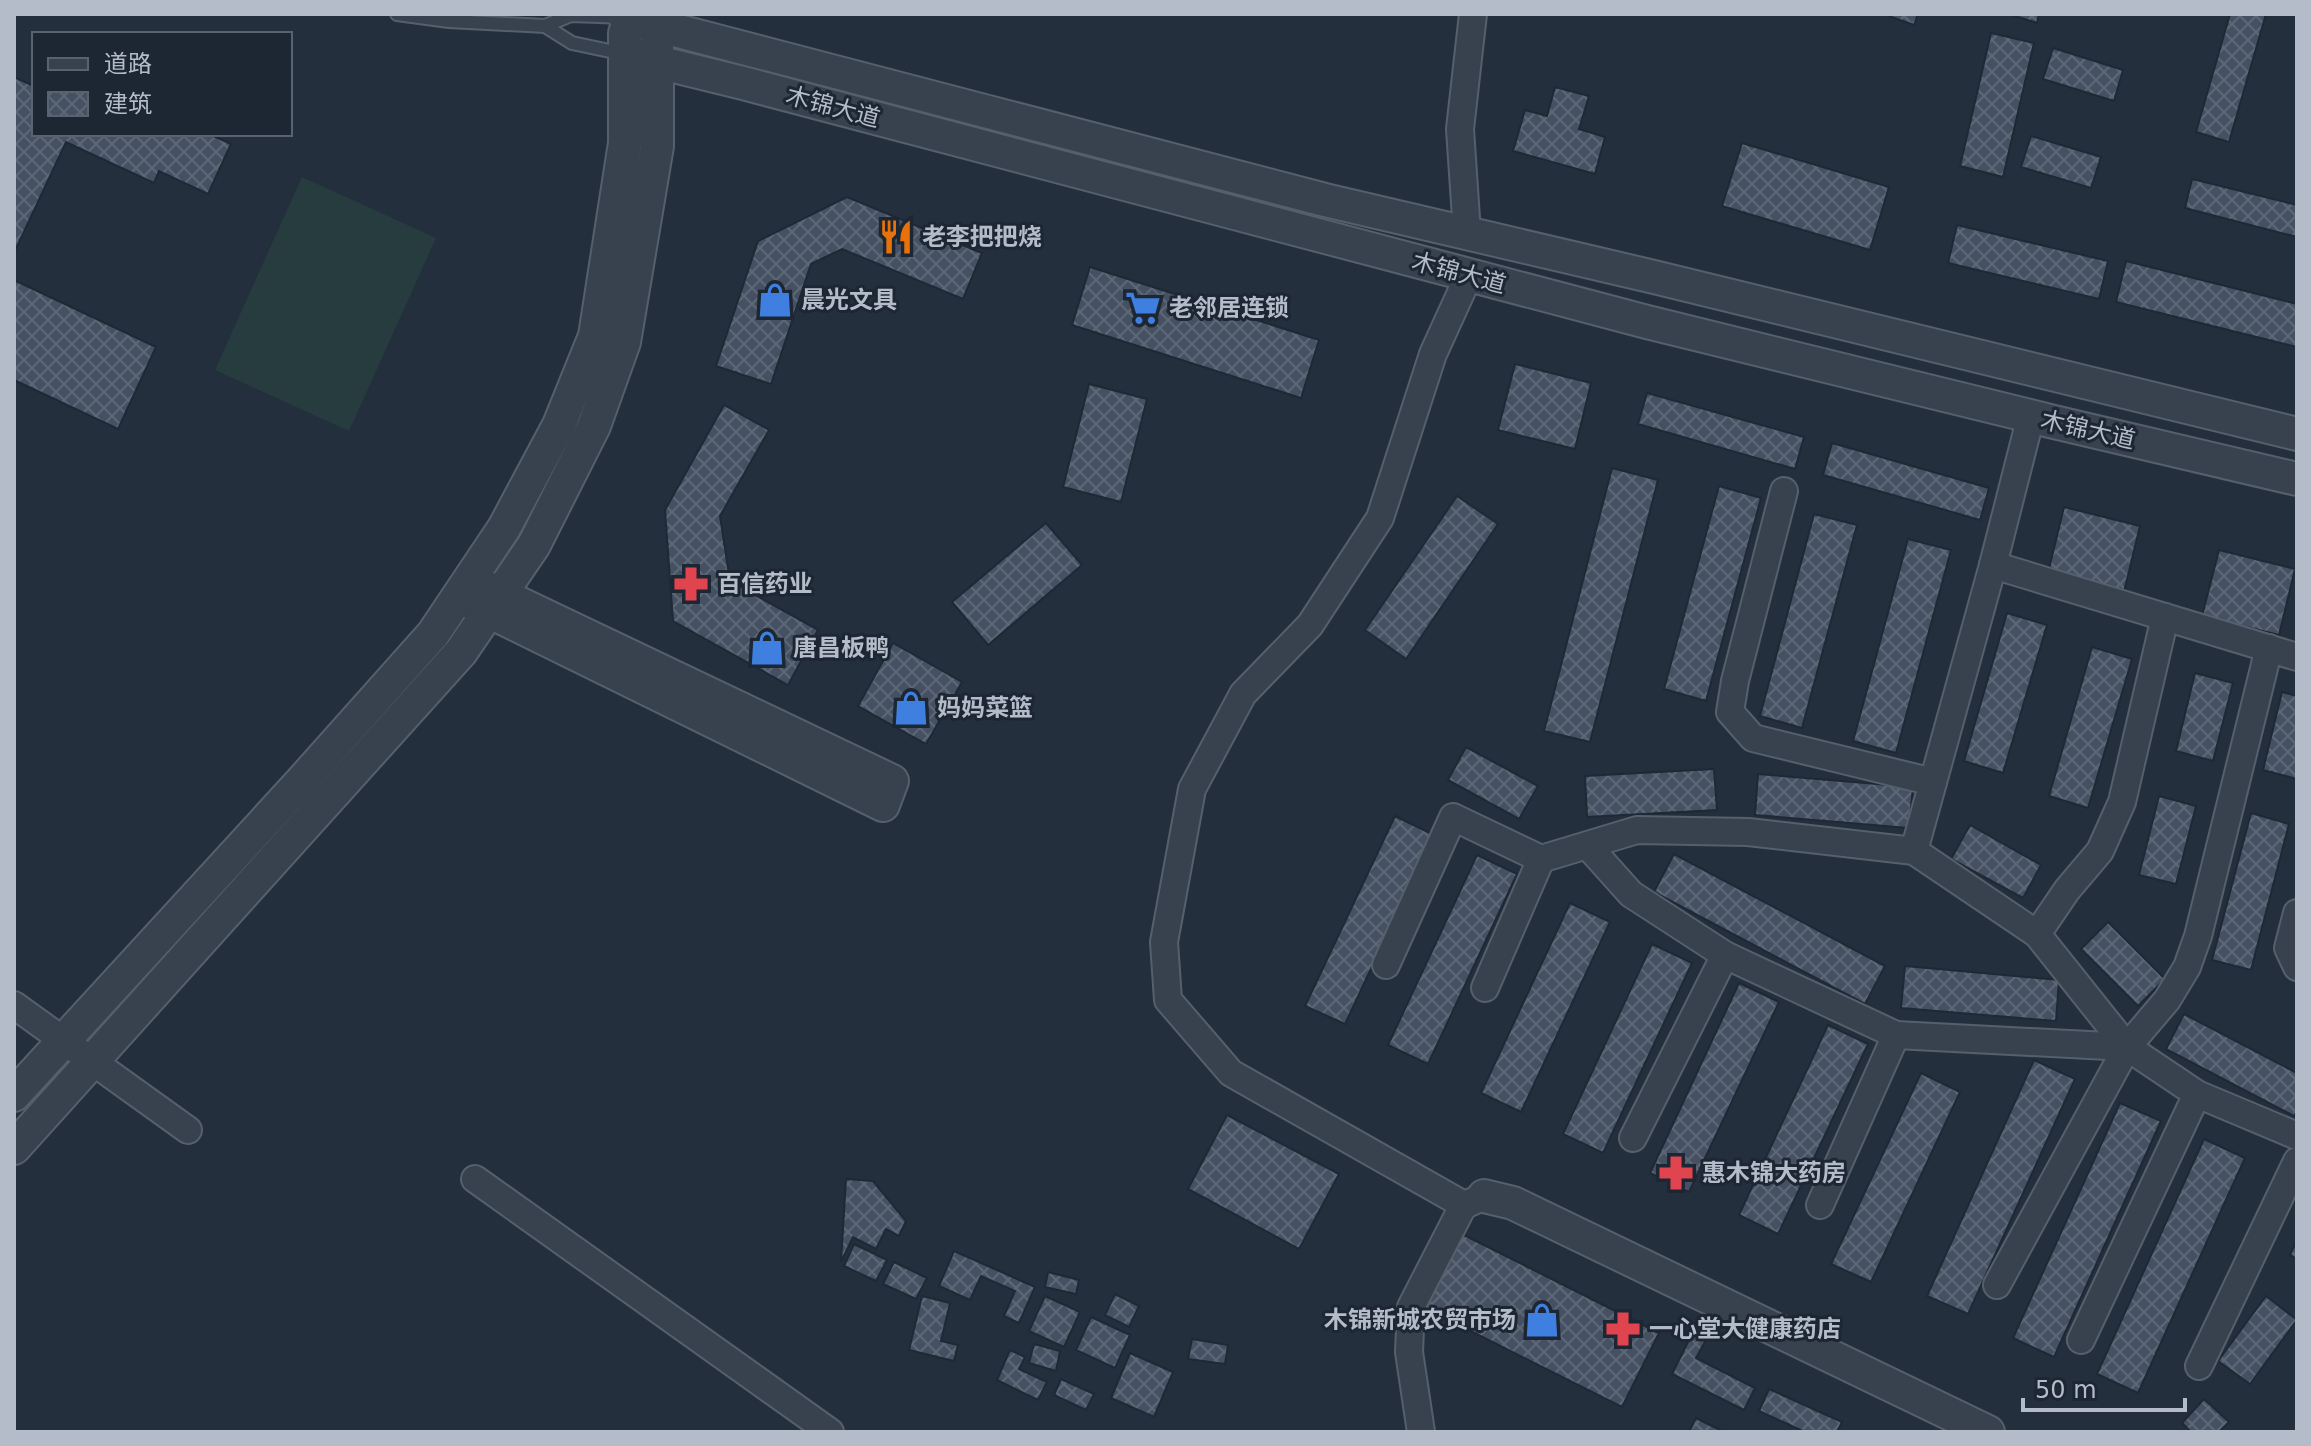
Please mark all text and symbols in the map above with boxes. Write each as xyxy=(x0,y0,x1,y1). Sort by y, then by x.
legend xyxy=(32,32,292,136)
text: 道路 xyxy=(104,50,152,78)
street label: 木锦大道 xyxy=(783,81,883,133)
text: 建筑 xyxy=(104,90,152,118)
restaurant icon: 老李把把烧 xyxy=(877,218,915,256)
place label: 老李把把烧 xyxy=(922,223,1042,251)
street label: 木锦大道 xyxy=(1409,247,1509,299)
shop icon: 晨光文具 xyxy=(756,281,794,319)
place label: 晨光文具 xyxy=(801,286,897,314)
supermarket icon: 老邻居连锁 xyxy=(1124,289,1162,327)
place label: 老邻居连锁 xyxy=(1169,294,1289,322)
street label: 木锦大道 xyxy=(2038,406,2138,454)
pharmacy icon: 百信药业 xyxy=(672,565,710,603)
place label: 百信药业 xyxy=(717,570,813,598)
shop icon: 唐昌板鸭 xyxy=(748,629,786,667)
place label: 唐昌板鸭 xyxy=(793,634,889,662)
shop icon: 妈妈菜篮 xyxy=(892,689,930,727)
place label: 妈妈菜篮 xyxy=(937,694,1033,722)
pharmacy icon: 惠木锦大药房 xyxy=(1657,1154,1695,1192)
place label: 惠木锦大药房 xyxy=(1702,1159,1846,1187)
shop icon: 木锦新城农贸市场 xyxy=(1523,1301,1561,1339)
place label: 木锦新城农贸市场 xyxy=(1324,1306,1516,1334)
pharmacy icon: 一心堂大健康药店 xyxy=(1604,1310,1642,1348)
place label: 一心堂大健康药店 xyxy=(1649,1315,1841,1343)
scale bar xyxy=(2023,1362,2185,1412)
text: 50 m xyxy=(2035,1376,2097,1404)

